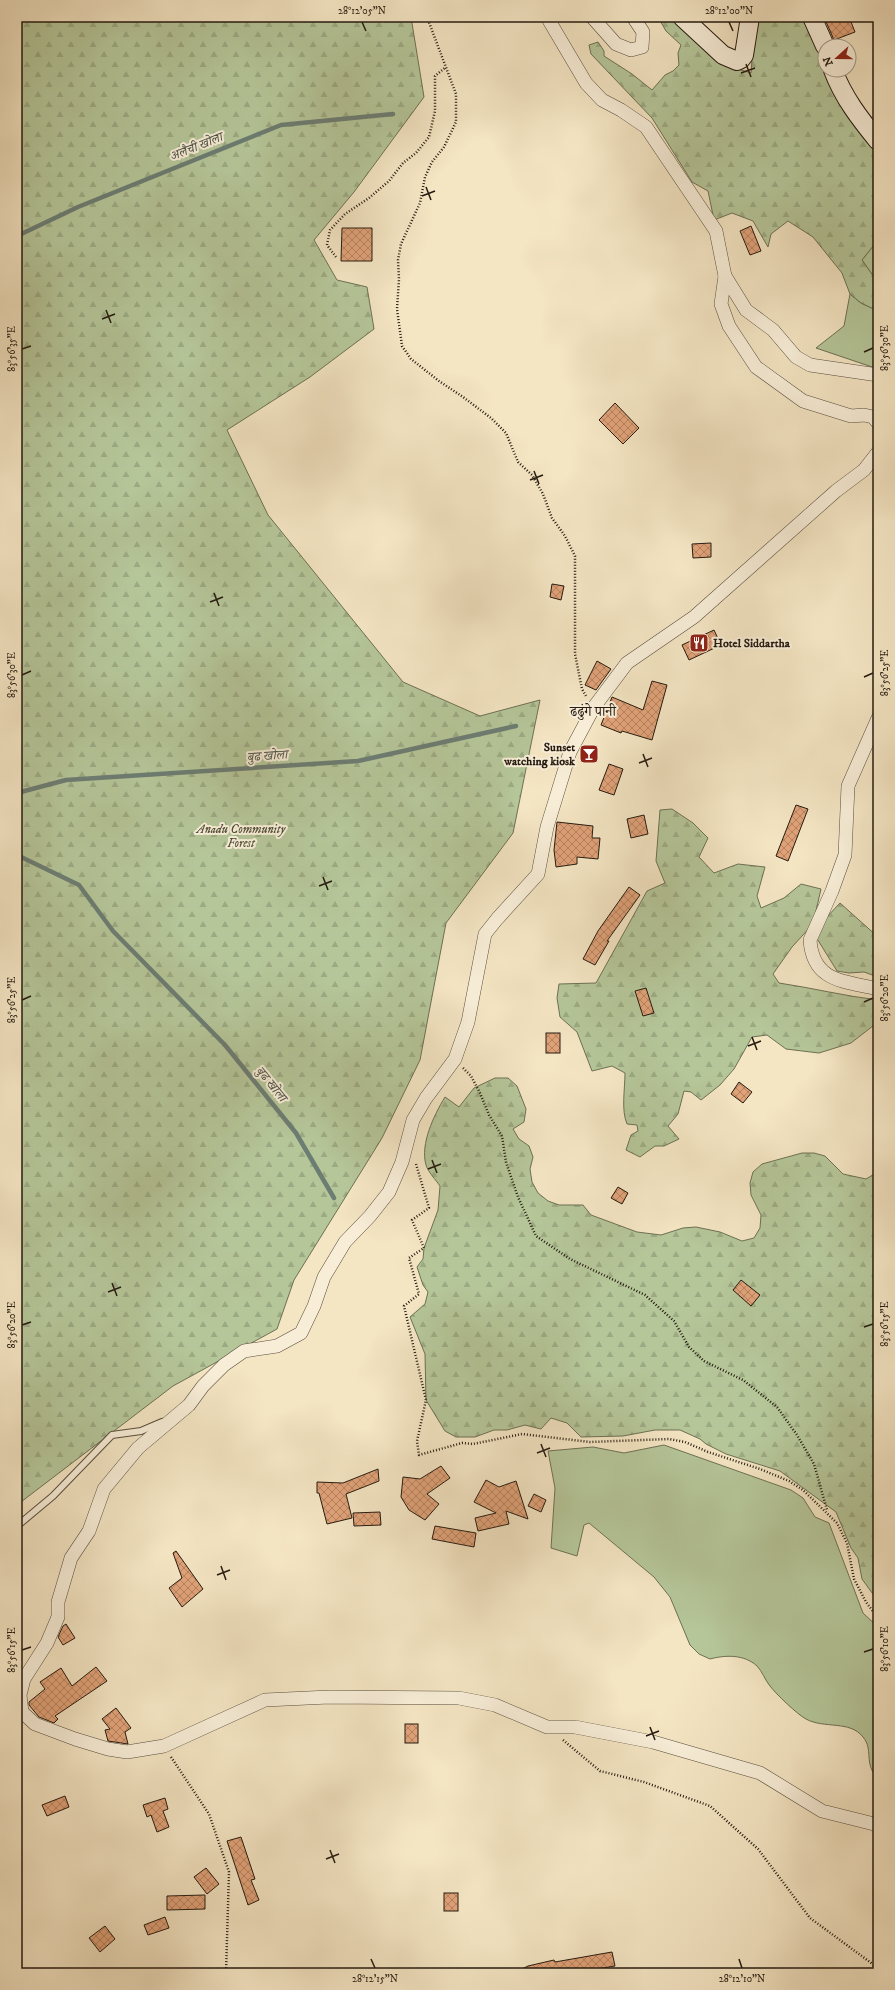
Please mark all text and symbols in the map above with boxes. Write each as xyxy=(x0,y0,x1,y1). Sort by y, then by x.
text: 28°12'05"N xyxy=(338,5,386,17)
text: 28°12'00"N xyxy=(705,5,753,17)
north arrow xyxy=(817,38,857,78)
text: N xyxy=(820,55,837,68)
water label: अलैची खोला xyxy=(167,128,227,165)
text: 83°56'30"E xyxy=(879,325,891,371)
text: 83°56'35"E xyxy=(6,326,18,372)
restaurant icon: Hotel Siddartha xyxy=(688,632,710,654)
place label: Hotel Siddartha xyxy=(713,636,791,651)
text: 83°56'25"E xyxy=(879,650,891,696)
text: 83°56'30"E xyxy=(6,652,18,698)
district label: ढढुंगे पानी xyxy=(569,702,617,721)
place label: Sunset watching kiosk xyxy=(503,740,576,769)
bar icon: Sunset watching kiosk xyxy=(578,743,600,765)
water label: बुढ खोला xyxy=(246,746,291,765)
park label: Anadu Community Forest xyxy=(195,822,286,851)
text: 83°56'20"E xyxy=(879,974,891,1022)
text: 83°56'25"E xyxy=(6,977,18,1023)
water label: बुढ खोला xyxy=(252,1063,292,1107)
text: 83°56'20"E xyxy=(6,1301,18,1349)
text: 83°56'15"E xyxy=(879,1301,891,1347)
text: 83°56'10"E xyxy=(879,1626,891,1672)
text: 83°56'15"E xyxy=(6,1627,18,1673)
text: 28°12'15"N xyxy=(352,1973,398,1985)
text: 28°12'10"N xyxy=(719,1973,765,1985)

